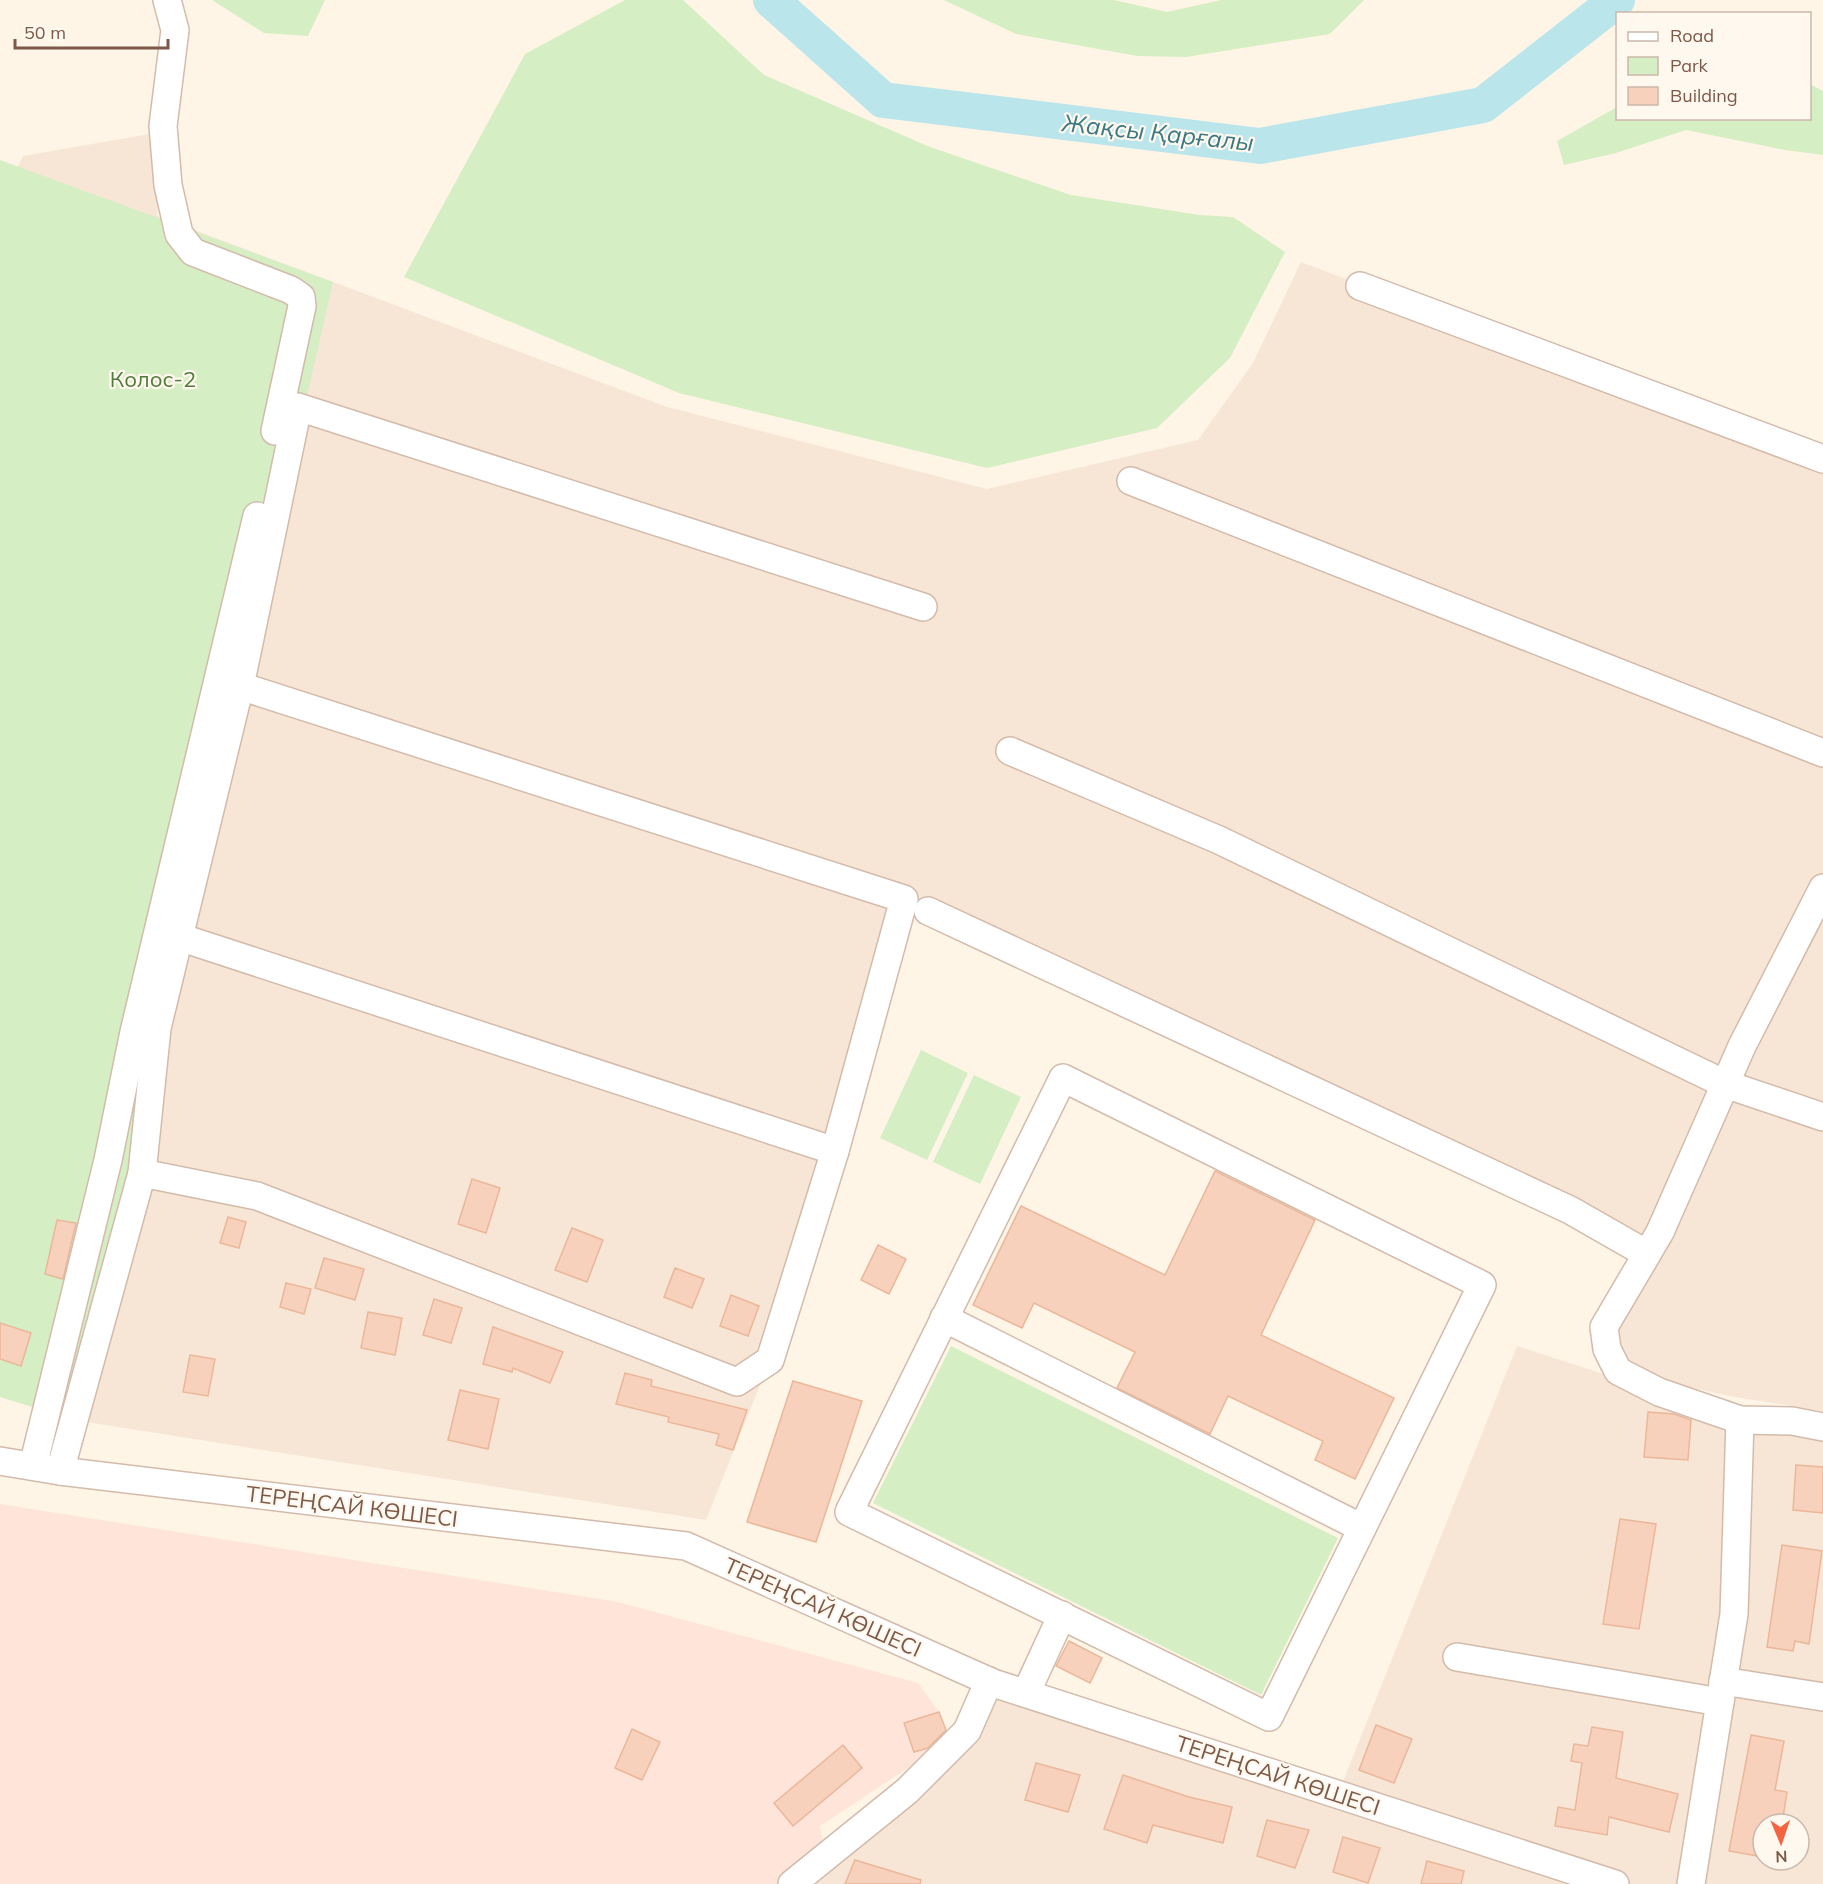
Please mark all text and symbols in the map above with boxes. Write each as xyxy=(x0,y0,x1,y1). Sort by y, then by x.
scale bar xyxy=(15,12,168,50)
legend xyxy=(1616,12,1811,120)
text: 50 m xyxy=(24,21,66,44)
text: Road xyxy=(1670,24,1714,47)
text: Park xyxy=(1670,54,1709,77)
text: Building xyxy=(1670,84,1738,107)
water label: Жақсы Қарғалы xyxy=(1060,107,1255,157)
park label: Колос-2 xyxy=(110,365,196,393)
street label: ТЕРЕҢСАЙ КӨШЕСІ xyxy=(245,1479,459,1533)
street label: ТЕРЕҢСАЙ КӨШЕСІ xyxy=(720,1551,926,1663)
street label: ТЕРЕҢСАЙ КӨШЕСІ xyxy=(1172,1729,1384,1821)
north arrow xyxy=(1751,1812,1811,1872)
text: N xyxy=(1775,1847,1788,1867)

